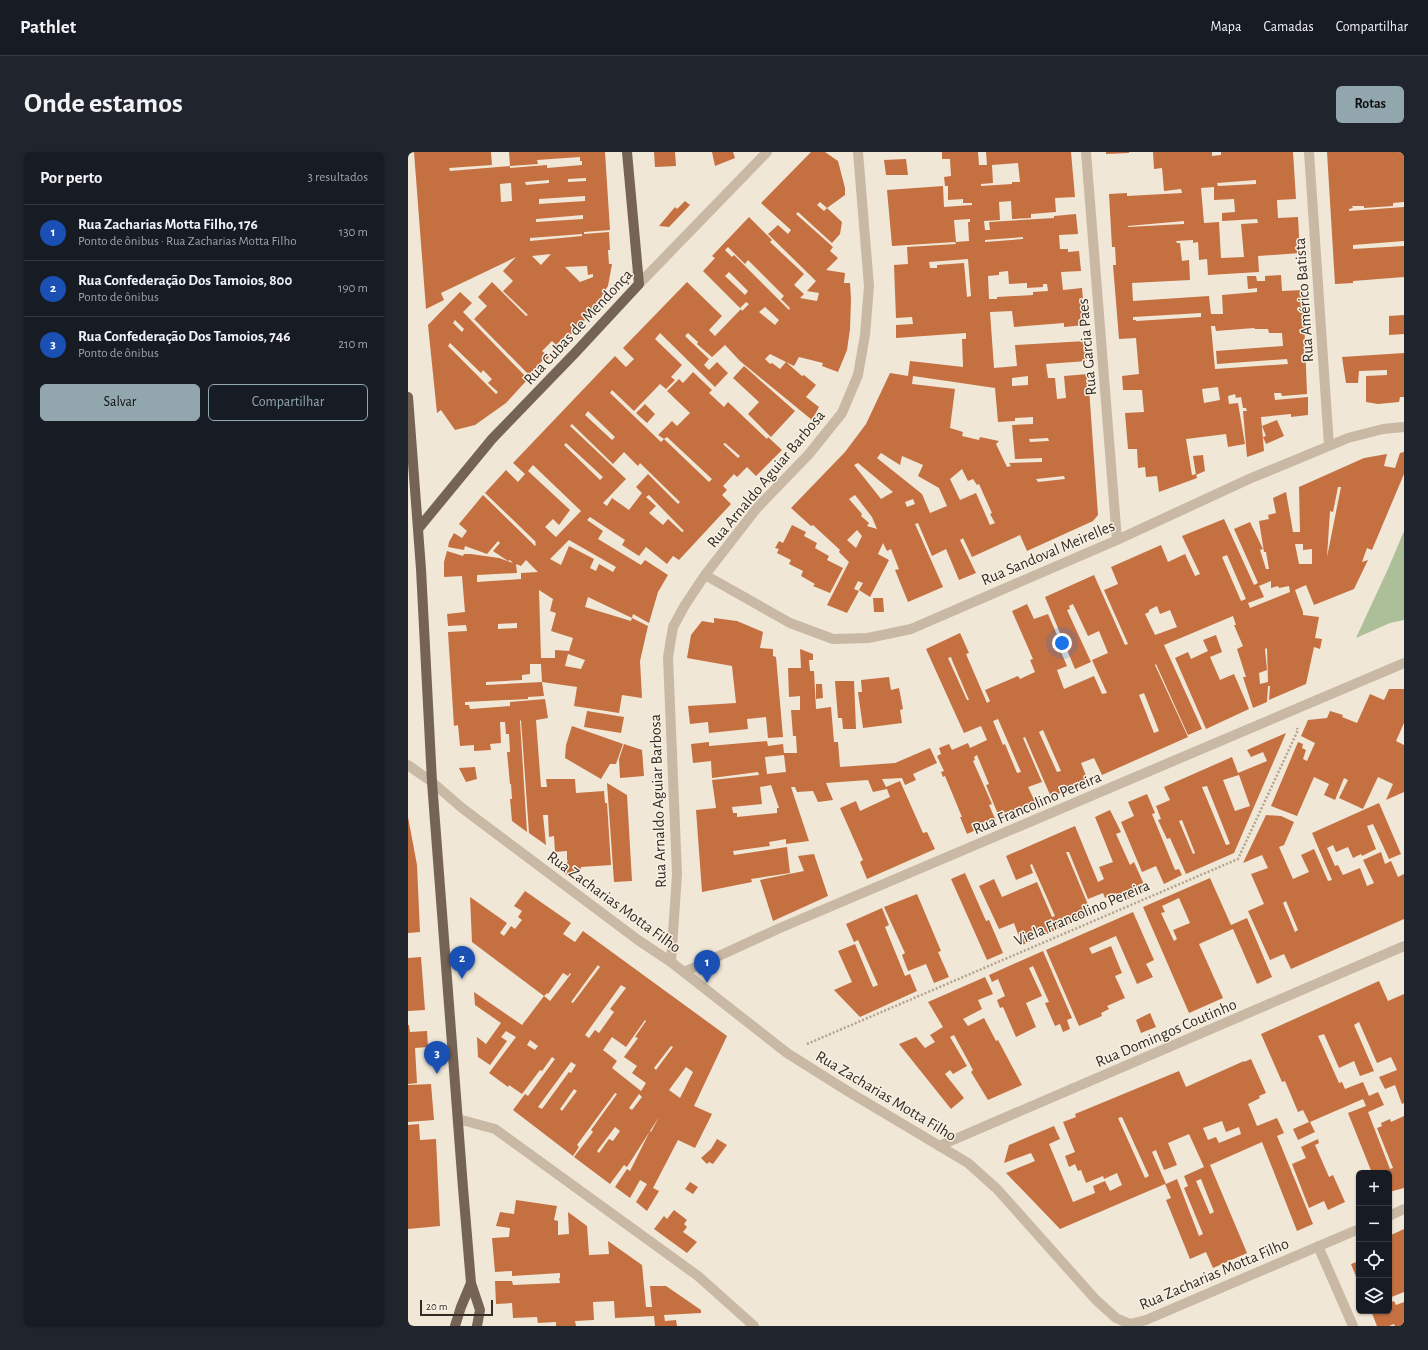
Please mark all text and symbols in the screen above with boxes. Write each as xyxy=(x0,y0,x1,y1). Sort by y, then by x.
text: Pathlet xyxy=(20,18,76,37)
text: Mapa xyxy=(1211,20,1241,34)
text: Camadas xyxy=(1263,20,1314,34)
text: Compartilhar xyxy=(1336,20,1408,34)
button: Rotas xyxy=(1336,86,1404,123)
text: Onde estamos xyxy=(24,90,183,118)
text: Por perto xyxy=(40,169,103,186)
text: 3 resultados xyxy=(308,171,368,184)
text: Rua Zacharias Motta Filho, 176 xyxy=(78,217,258,232)
text: 1 xyxy=(51,226,55,239)
text: 130 m xyxy=(339,226,368,239)
text: Ponto de ônibus · Rua Zacharias Motta Filho xyxy=(78,235,297,248)
street label: Rua Américo Batista xyxy=(1292,237,1316,363)
street label: Rua Cubas de Mendonça xyxy=(521,266,635,388)
text: Rua Confederação Dos Tamoios, 800 xyxy=(78,273,292,288)
text: 2 xyxy=(50,282,56,295)
text: 190 m xyxy=(338,282,368,295)
text: Ponto de ônibus xyxy=(78,291,159,304)
street label: Rua Garcia Paes xyxy=(1075,298,1099,396)
text: Rua Confederação Dos Tamoios, 746 xyxy=(78,329,290,344)
text: 3 xyxy=(50,338,56,351)
text: 210 m xyxy=(338,338,368,351)
text: Ponto de ônibus xyxy=(78,347,159,360)
button: Salvar xyxy=(40,384,200,421)
button: Compartilhar xyxy=(208,384,368,421)
street label: Rua Arnaldo Aguiar Barbosa xyxy=(704,407,828,551)
street label: Rua Sandoval Meirelles xyxy=(979,518,1117,588)
your location xyxy=(1052,633,1072,653)
street label: Rua Arnaldo Aguiar Barbosa xyxy=(647,714,669,888)
street label: Rua Francolino Pereira xyxy=(970,769,1104,837)
street label: Rua Zacharias Motta Filho xyxy=(544,848,684,956)
street label: Viela Francolino Pereira xyxy=(1012,877,1152,949)
pin: 2 xyxy=(449,946,475,979)
pin: 1 xyxy=(694,950,720,983)
street label: Rua Domingos Coutinho xyxy=(1093,996,1239,1070)
pin: 3 xyxy=(424,1041,450,1074)
street label: Rua Zacharias Motta Filho xyxy=(813,1048,959,1144)
map controls xyxy=(1356,1170,1392,1314)
button: + xyxy=(1356,1170,1392,1206)
button: − xyxy=(1356,1206,1392,1242)
street label: Rua Zacharias Motta Filho xyxy=(1137,1235,1291,1313)
button: locate xyxy=(1356,1242,1392,1278)
button: layers xyxy=(1356,1278,1392,1314)
scale bar xyxy=(420,1298,493,1317)
text: 20 m xyxy=(426,1301,447,1312)

